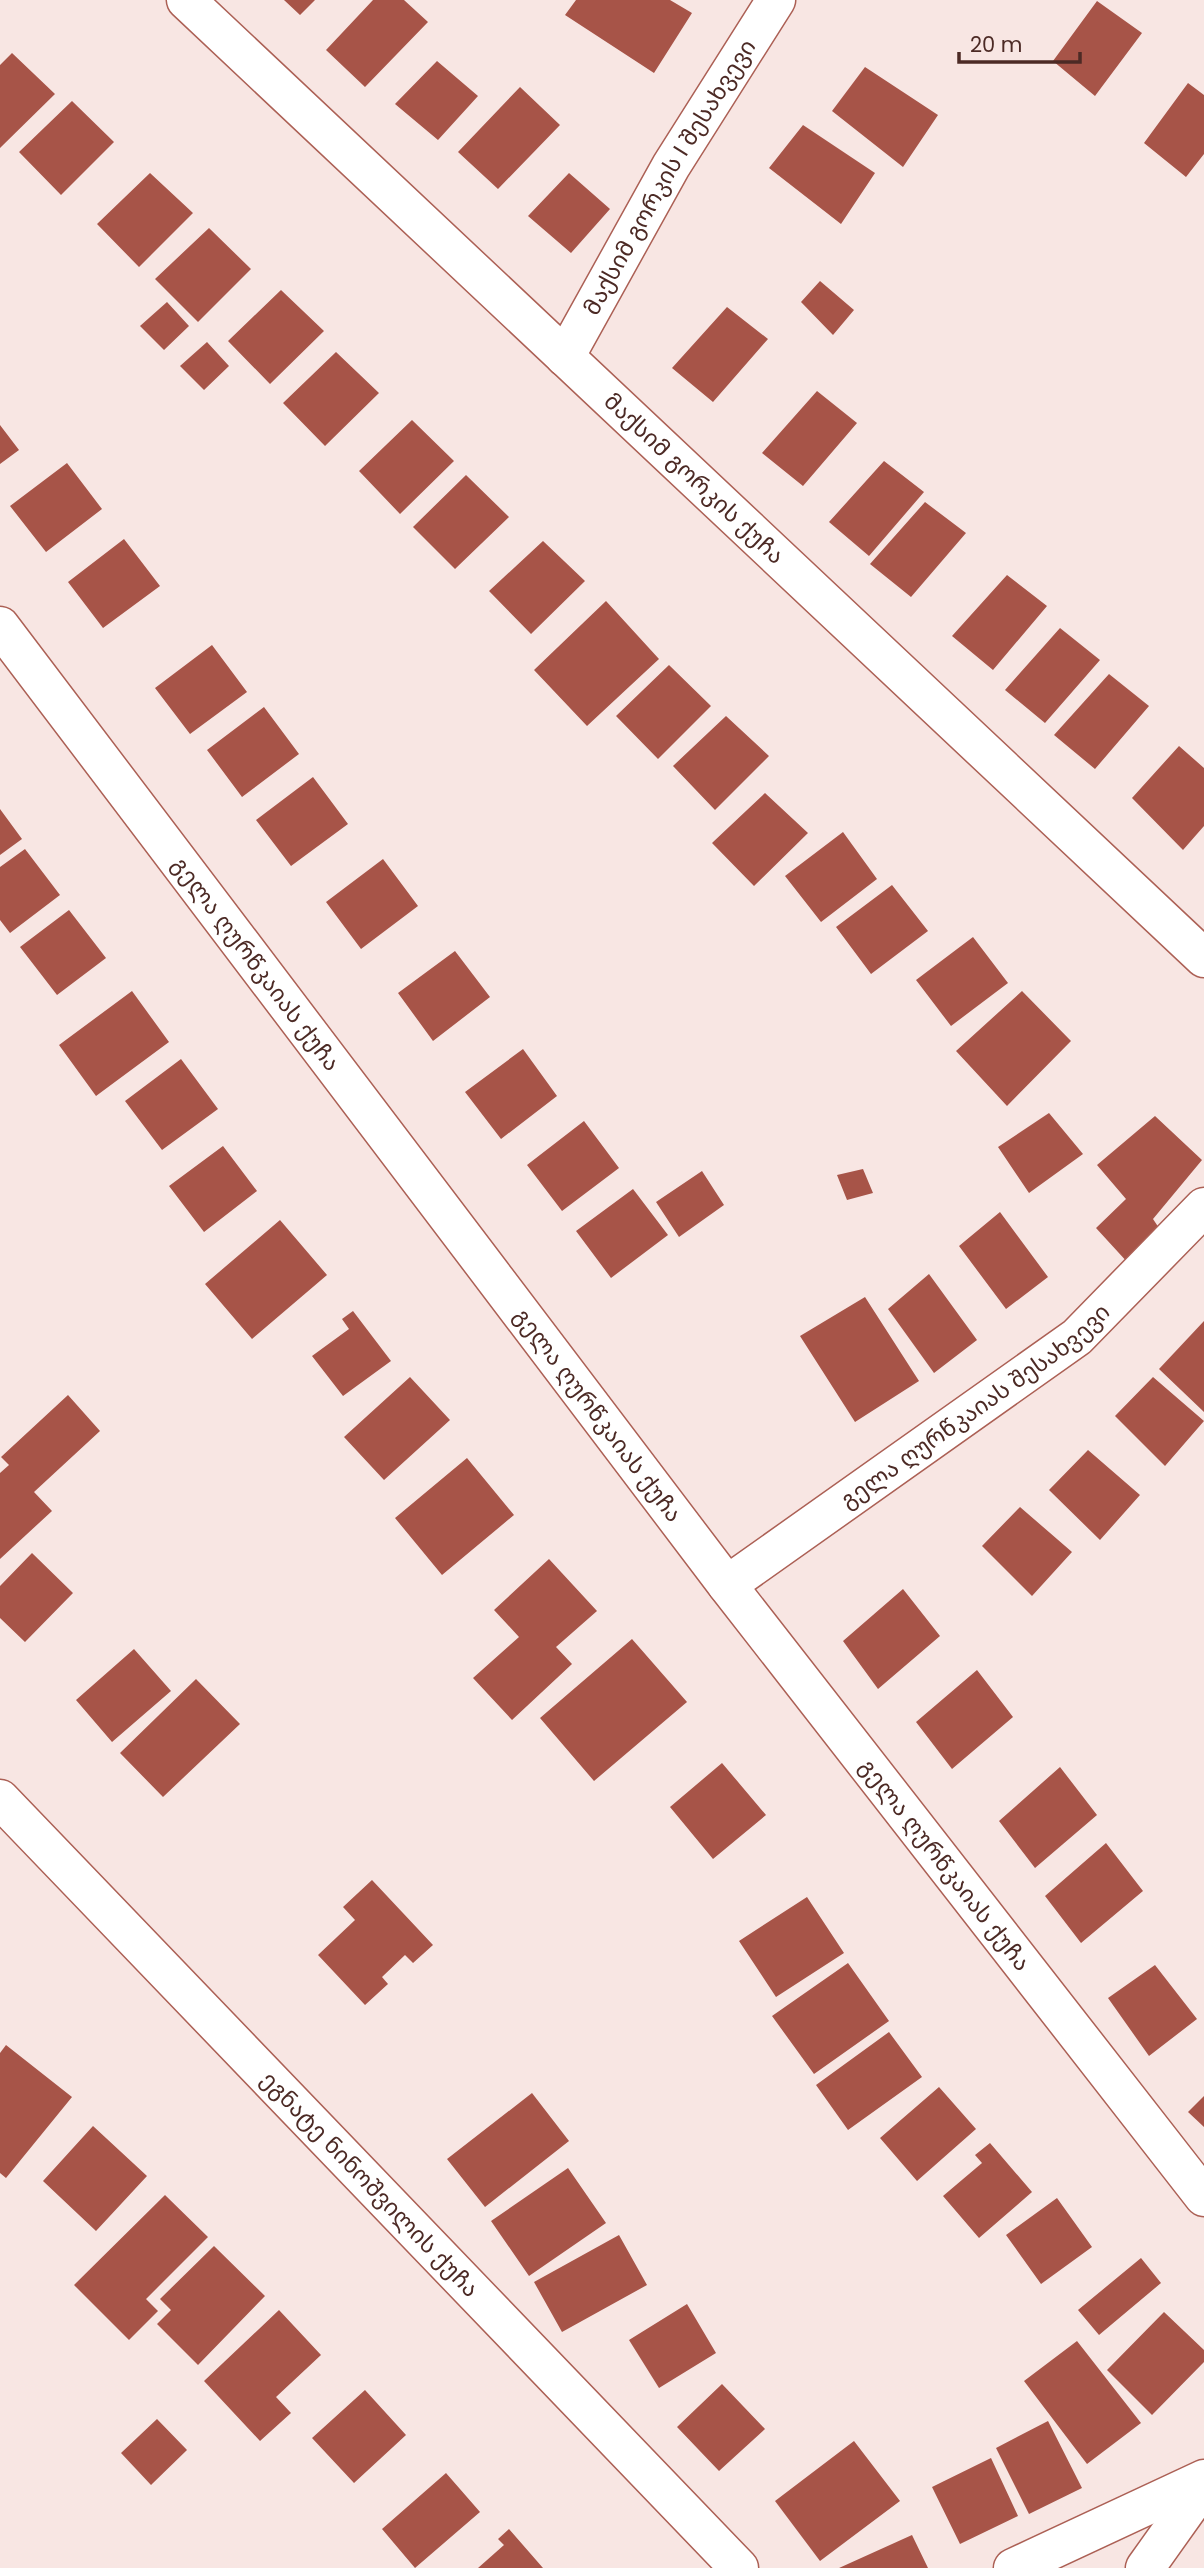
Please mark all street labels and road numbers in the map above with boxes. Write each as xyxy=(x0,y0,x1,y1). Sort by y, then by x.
street label: მაქსიმ გორკის I შესახვევი xyxy=(575,33,763,321)
street label: მაქსიმ გორკის ქუჩა xyxy=(597,385,792,571)
street label: გელა ღურწკაიას ქუჩა xyxy=(164,850,348,1078)
street label: გელა ღურწკაიას შესახვევი xyxy=(834,1297,1117,1516)
street label: გელა ღურწკაიას ქუჩა xyxy=(506,1301,690,1529)
street label: გელა ღურწკაიას ქუჩა xyxy=(852,1752,1038,1978)
street label: ეგნატე ნინოშვილის ქუჩა xyxy=(254,2064,486,2304)

